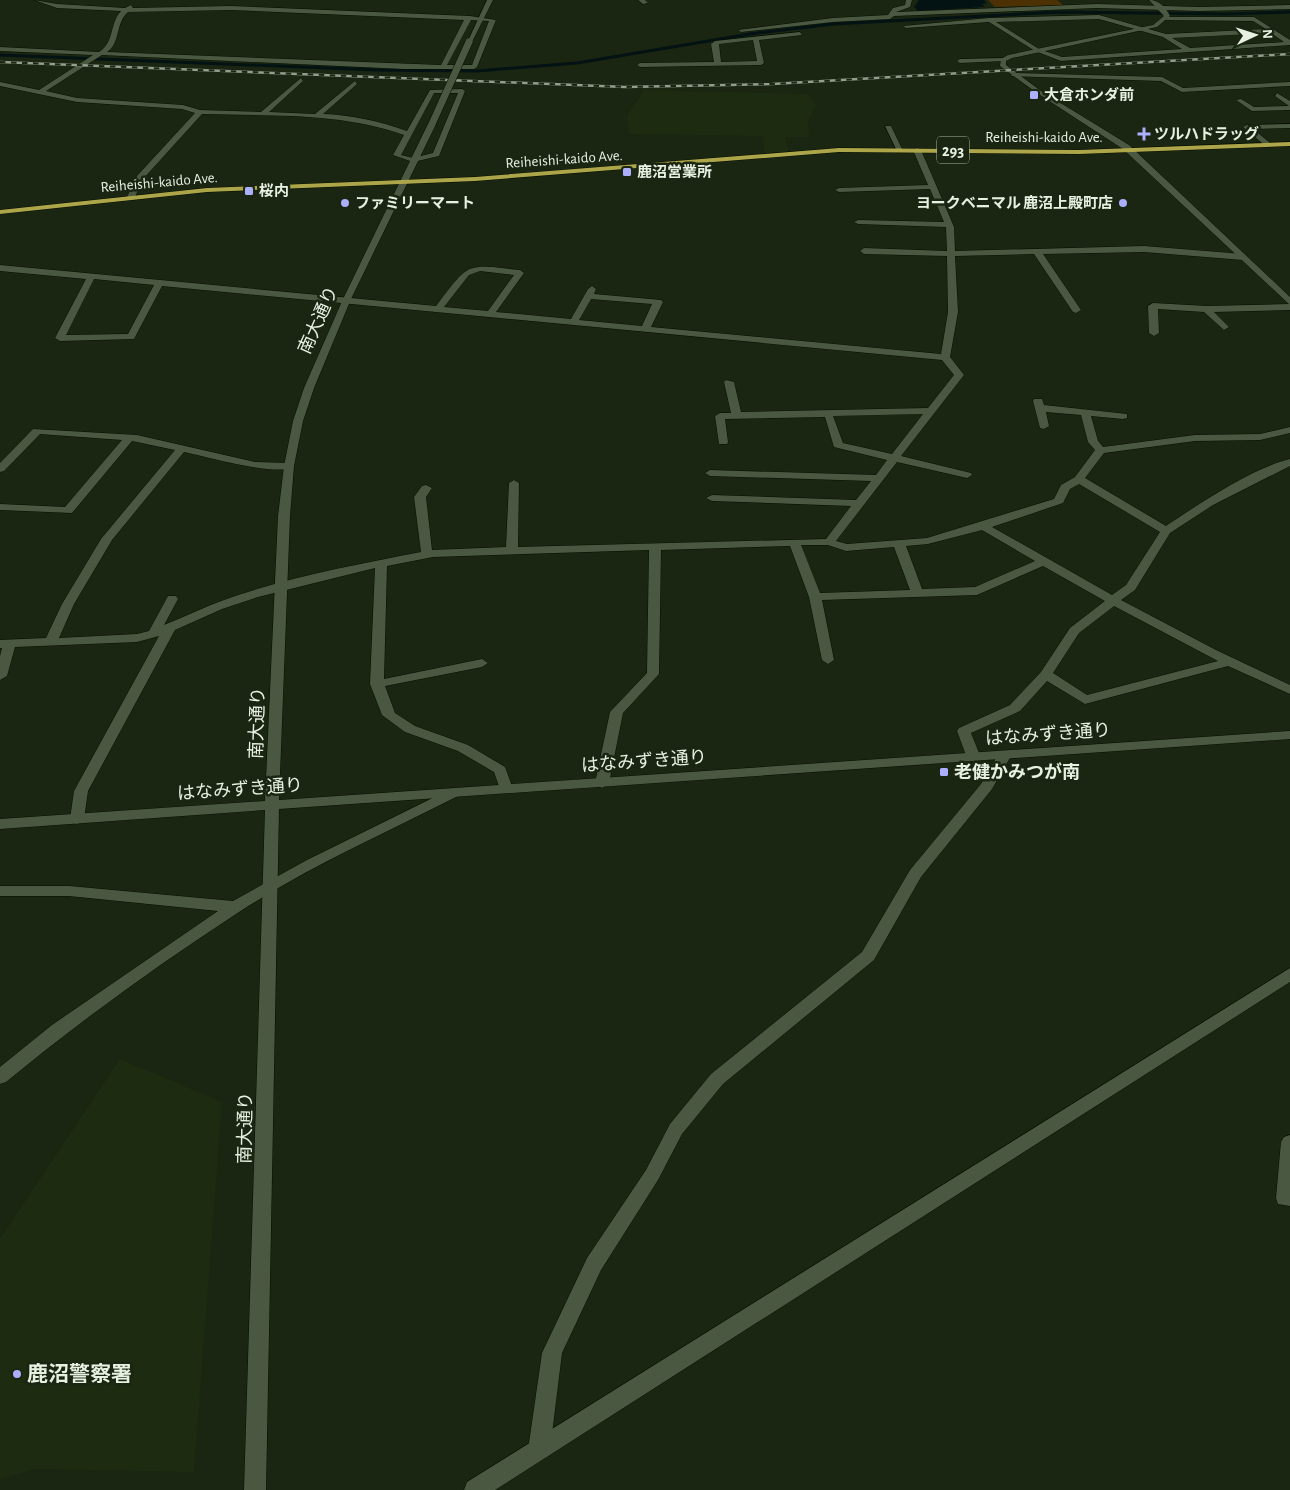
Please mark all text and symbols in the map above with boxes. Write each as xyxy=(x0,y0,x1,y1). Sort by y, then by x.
north arrow xyxy=(1230,10,1280,60)
text: N xyxy=(1260,29,1274,40)
place label: 大倉ホンダ前 xyxy=(1044,86,1134,103)
marker: 大倉ホンダ前 xyxy=(1028,89,1040,101)
place label: ツルハドラッグ xyxy=(1154,126,1259,142)
marker: ツルハドラッグ xyxy=(1138,128,1150,140)
street label: Reiheishi-kaido Ave. xyxy=(985,130,1103,145)
road number: 293 xyxy=(937,136,969,164)
street label: Reiheishi-kaido Ave. xyxy=(505,148,623,171)
place label: 鹿沼営業所 xyxy=(637,164,712,180)
marker: 鹿沼営業所 xyxy=(621,166,633,178)
street label: Reiheishi-kaido Ave. xyxy=(100,170,218,195)
place label: 桜内 xyxy=(259,183,289,199)
marker: 桜内 xyxy=(243,185,255,197)
place label: ヨークベニマル 鹿沼上殿町店 xyxy=(916,195,1113,211)
place label: ファミリーマート xyxy=(355,196,475,211)
marker: ファミリーマート xyxy=(339,197,351,209)
marker: ヨークベニマル 鹿沼上殿町店 xyxy=(1117,197,1129,209)
street label: 南大通り xyxy=(295,283,342,357)
street label: 南大通り xyxy=(247,687,268,759)
street label: はなみずき通り xyxy=(985,721,1112,748)
street label: はなみずき通り xyxy=(581,748,708,775)
place label: 老健かみつが南 xyxy=(954,762,1080,782)
marker: 老健かみつが南 xyxy=(938,766,950,778)
street label: はなみずき通り xyxy=(177,776,304,803)
street label: 南大通り xyxy=(235,1092,256,1164)
place label: 鹿沼警察署 xyxy=(27,1363,132,1385)
marker: 鹿沼警察署 xyxy=(11,1368,23,1380)

